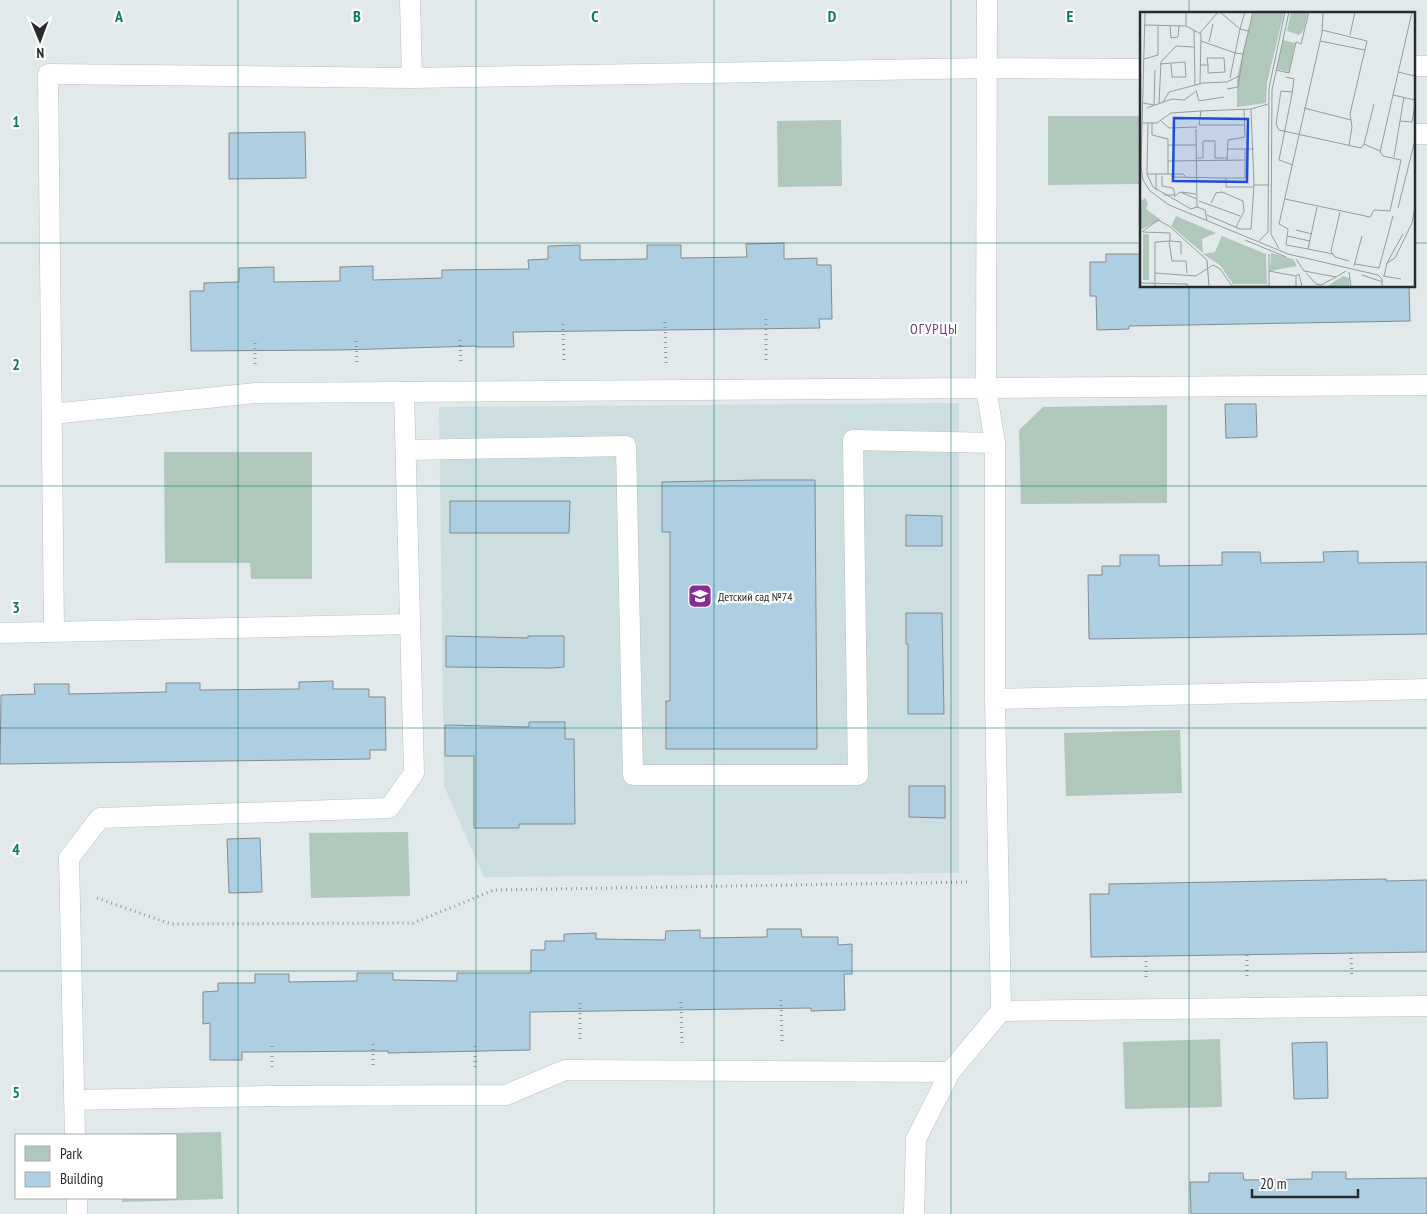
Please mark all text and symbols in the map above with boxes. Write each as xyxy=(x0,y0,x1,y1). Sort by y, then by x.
text: A xyxy=(114,6,124,26)
text: B xyxy=(353,6,361,26)
text: C xyxy=(591,6,599,26)
text: D xyxy=(828,6,837,26)
text: E xyxy=(1067,6,1074,26)
inset map xyxy=(1140,12,1414,288)
north arrow xyxy=(15,15,65,65)
text: N xyxy=(36,44,44,62)
text: 1 xyxy=(12,111,20,131)
district label: ОГУРЦЫ xyxy=(910,320,958,338)
text: 2 xyxy=(12,354,20,374)
school or university icon: Детский сад №74 xyxy=(687,583,713,609)
place label: Детский сад №74 xyxy=(718,589,793,604)
text: 3 xyxy=(12,597,20,617)
text: 4 xyxy=(12,839,20,859)
text: 5 xyxy=(12,1082,20,1102)
legend xyxy=(15,1134,178,1199)
text: Park xyxy=(60,1144,82,1163)
scale bar xyxy=(1252,1166,1358,1198)
text: Building xyxy=(60,1169,103,1188)
text: 20 m xyxy=(1260,1174,1286,1193)

